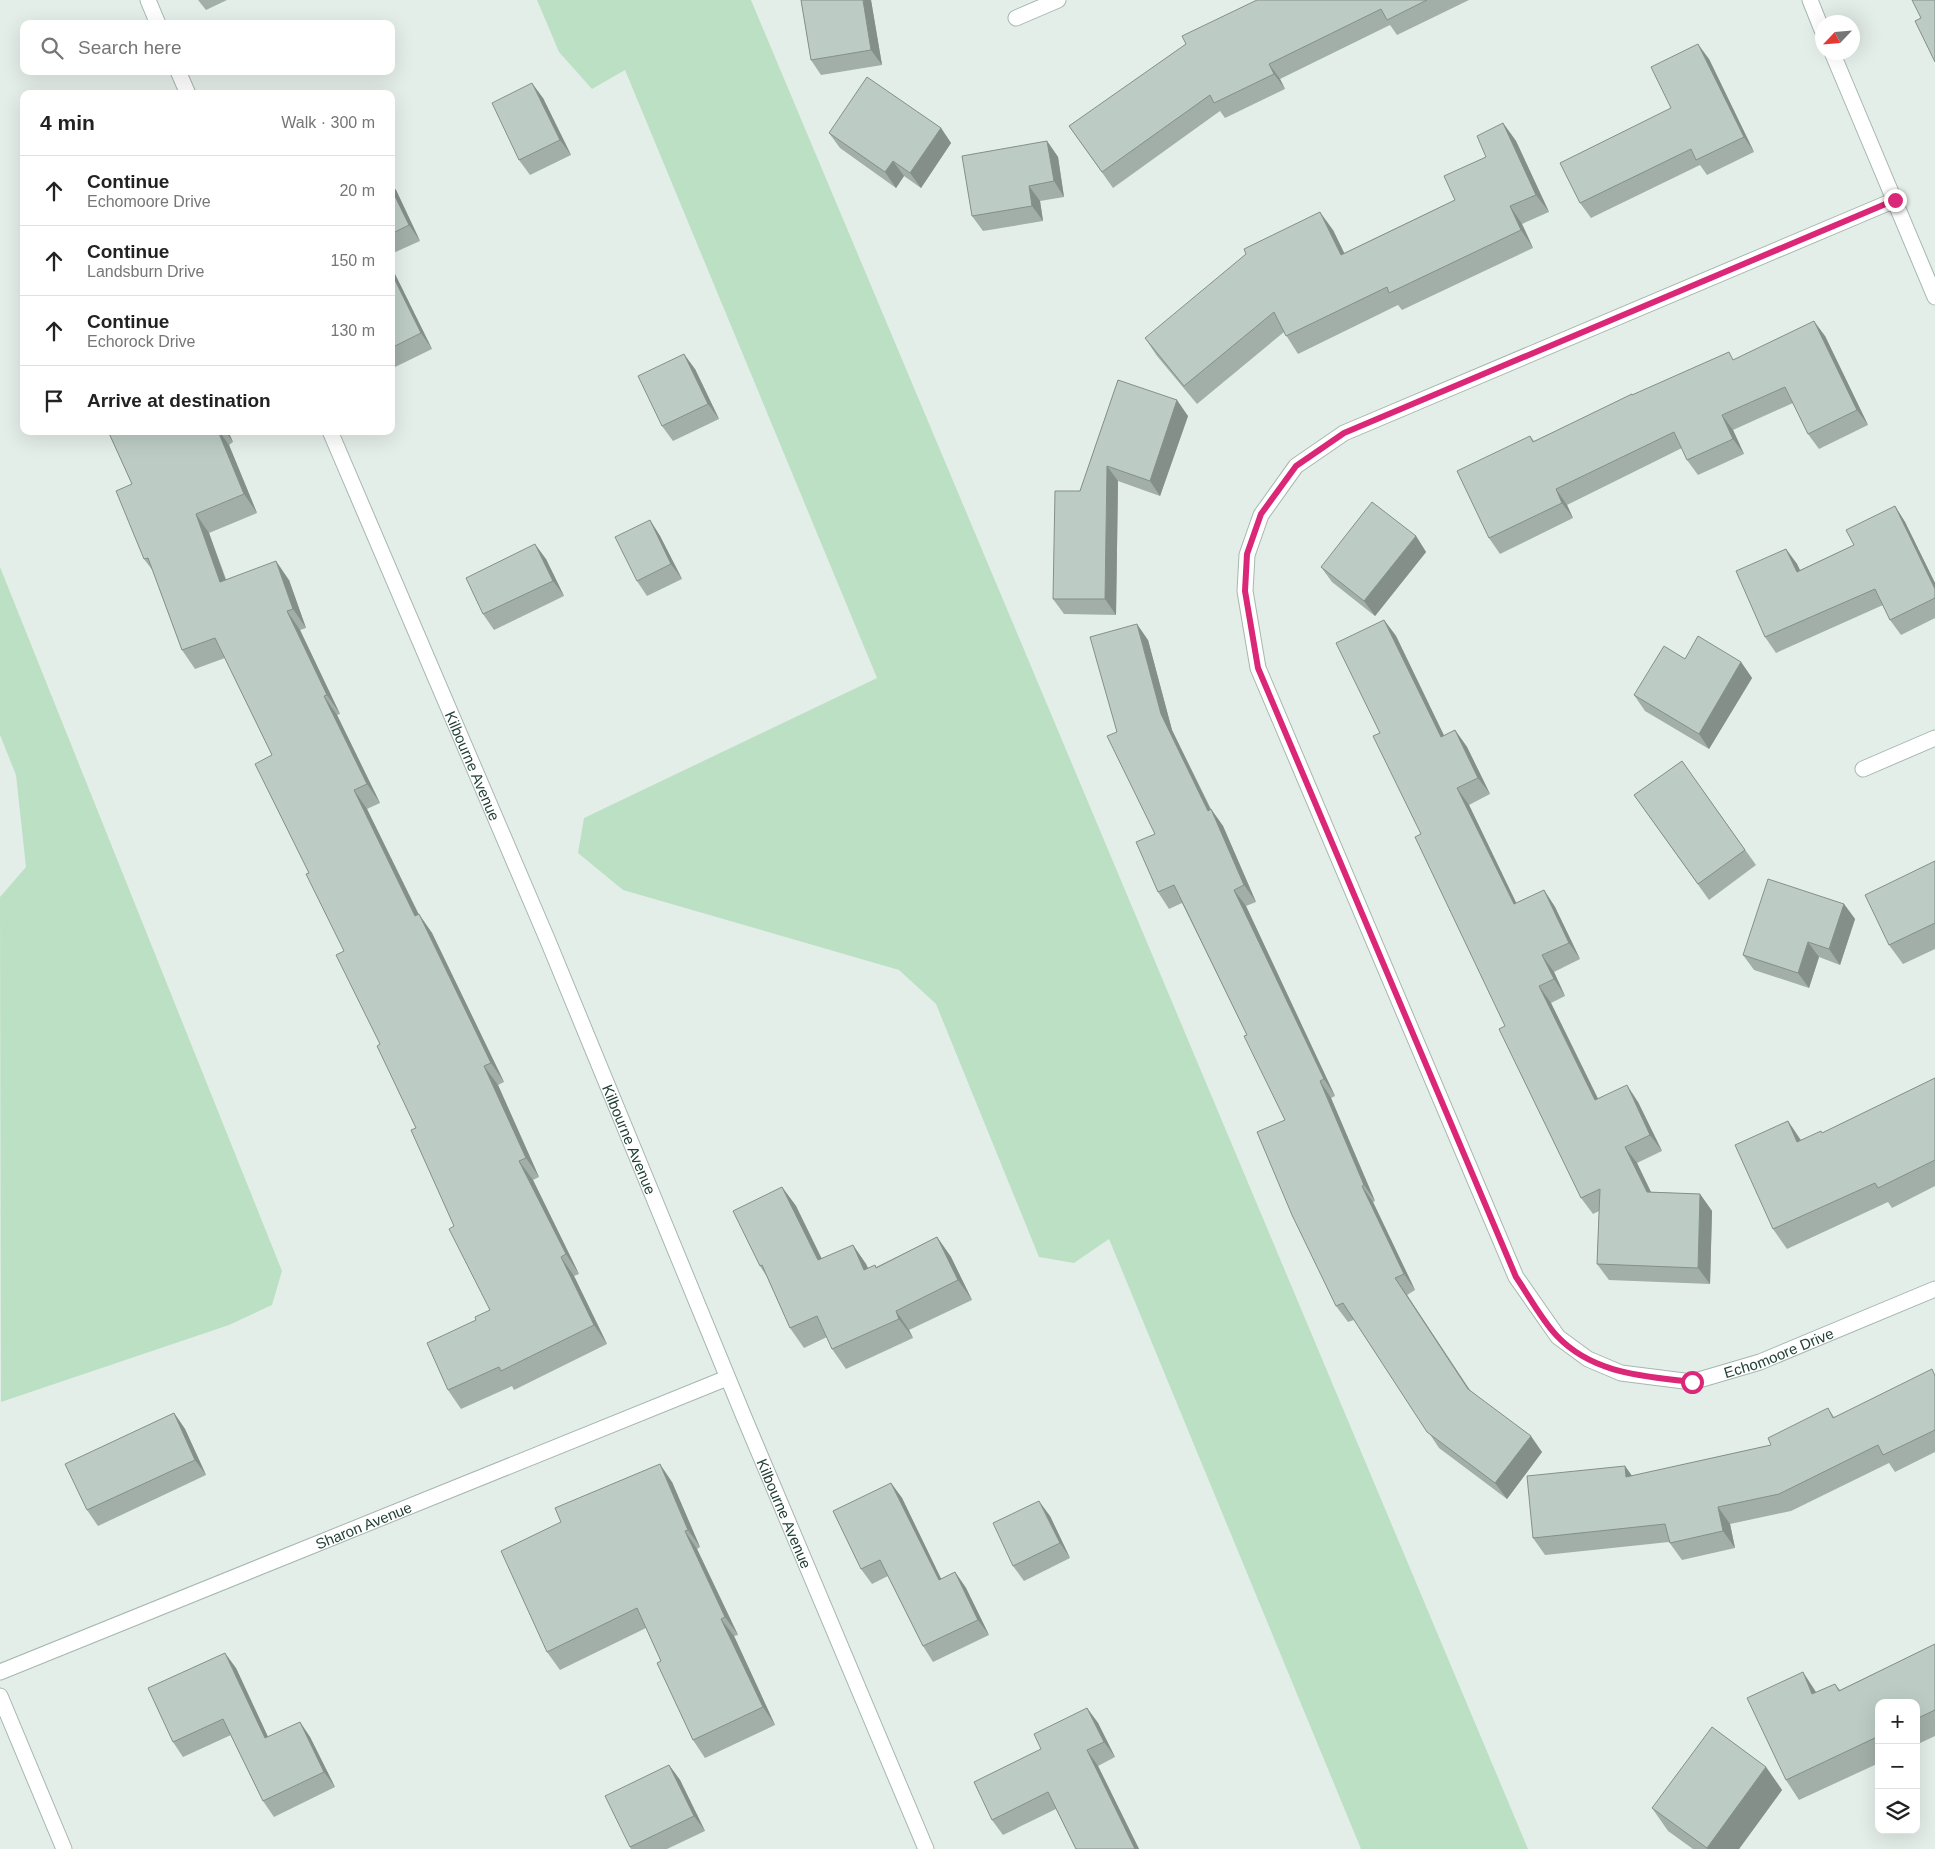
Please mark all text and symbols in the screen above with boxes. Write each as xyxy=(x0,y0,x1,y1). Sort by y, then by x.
north arrow xyxy=(1815,15,1860,60)
search box xyxy=(20,20,395,75)
icon: search xyxy=(38,34,66,62)
text: Search here xyxy=(78,37,182,58)
text: 4 min xyxy=(40,111,95,134)
text: Walk · 300 m xyxy=(281,114,375,131)
text: Continue xyxy=(87,171,169,192)
icon: ahead xyxy=(40,177,68,205)
text: 20 m xyxy=(339,182,375,199)
route end xyxy=(1884,189,1907,212)
text: Echomoore Drive xyxy=(87,193,211,210)
text: Continue xyxy=(87,241,169,262)
icon: ahead xyxy=(40,247,68,275)
text: 150 m xyxy=(331,252,375,269)
text: Landsburn Drive xyxy=(87,263,204,280)
text: Continue xyxy=(87,311,169,332)
icon: ahead xyxy=(40,317,68,345)
text: 130 m xyxy=(331,322,375,339)
text: Echorock Drive xyxy=(87,333,195,350)
icon: arrive xyxy=(40,387,68,415)
text: Arrive at destination xyxy=(87,390,271,411)
street label: Kilbourne Avenue xyxy=(442,708,504,823)
street label: Kilbourne Avenue xyxy=(599,1082,660,1197)
street label: Echomoore Drive xyxy=(1722,1324,1836,1381)
route start xyxy=(1681,1371,1704,1394)
street label: Kilbourne Avenue xyxy=(754,1456,815,1571)
street label: Sharon Avenue xyxy=(313,1498,414,1552)
map controls xyxy=(1875,1699,1920,1834)
button: + xyxy=(1875,1699,1920,1744)
button: − xyxy=(1875,1744,1920,1789)
button: layers xyxy=(1875,1789,1920,1834)

